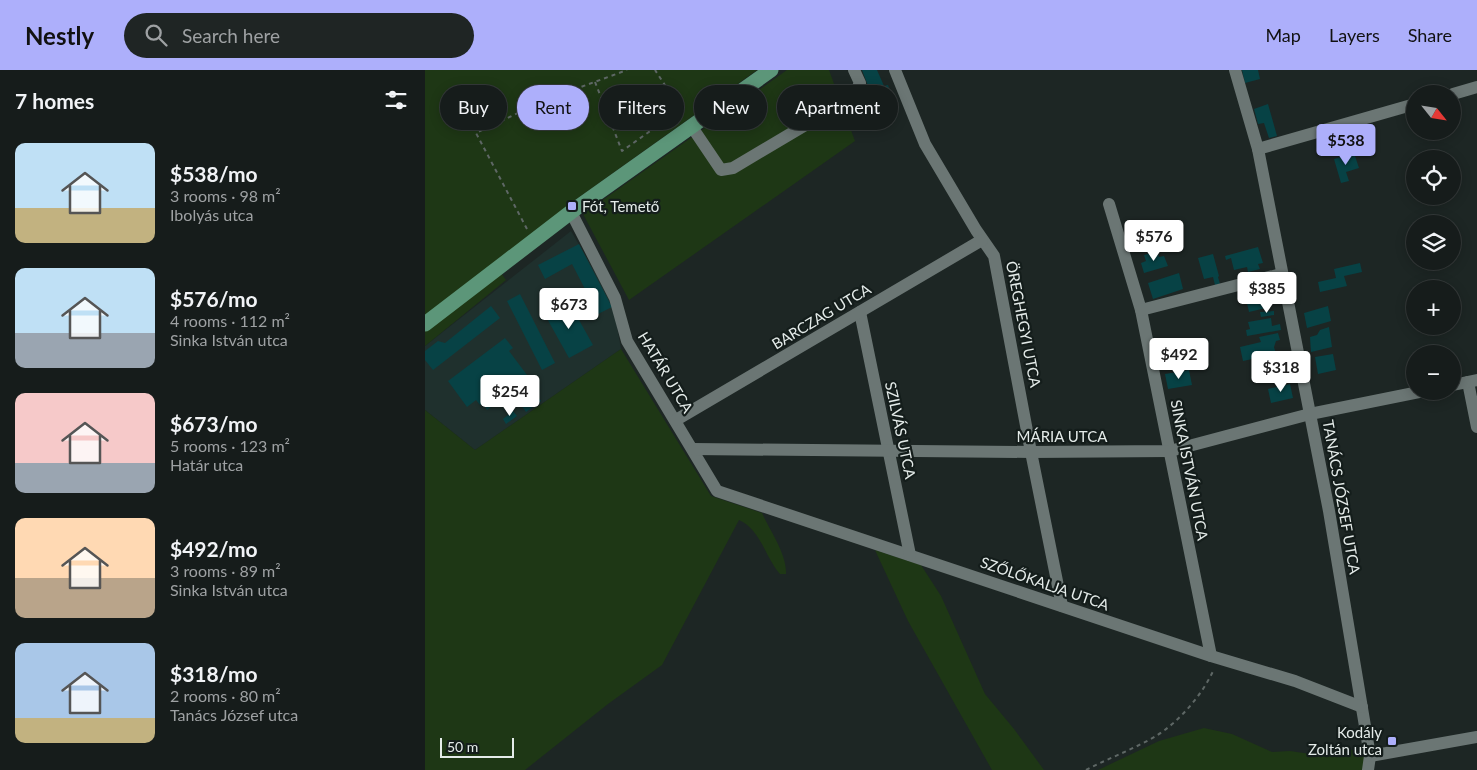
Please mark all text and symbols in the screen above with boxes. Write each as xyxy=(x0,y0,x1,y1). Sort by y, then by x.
search box xyxy=(124,13,474,58)
text: Nestly xyxy=(25,21,94,50)
icon: search xyxy=(142,21,170,49)
text: Search here xyxy=(182,24,280,47)
text: Map xyxy=(1265,24,1301,46)
text: Layers xyxy=(1329,24,1380,46)
text: Share xyxy=(1408,24,1452,46)
chip: Buy xyxy=(440,85,507,130)
chip: Rent xyxy=(517,85,589,130)
chip: Filters xyxy=(599,85,684,130)
chip: New xyxy=(694,85,767,130)
chip: Apartment xyxy=(777,85,898,130)
north arrow xyxy=(1406,85,1461,140)
map controls xyxy=(1406,85,1461,400)
icon: filters xyxy=(382,86,410,114)
text: 7 homes xyxy=(15,88,94,113)
pin: $538 xyxy=(1316,124,1376,166)
text: $538 xyxy=(1327,130,1365,149)
button: locate xyxy=(1406,150,1461,205)
text: $538/mo xyxy=(170,161,258,186)
icon: home xyxy=(55,163,115,223)
text: 3 rooms · 98 m² xyxy=(170,186,281,205)
place label: Fót, Temető xyxy=(582,197,659,215)
marker: Fót, Temető xyxy=(566,200,578,212)
text: Ibolyás utca xyxy=(170,205,253,224)
button: layers xyxy=(1406,215,1461,270)
pin: $576 xyxy=(1124,220,1184,262)
text: $576 xyxy=(1135,226,1173,245)
street label: ÖREGHEGYI UTCA xyxy=(1003,259,1045,390)
pin: $385 xyxy=(1237,272,1297,314)
text: $385 xyxy=(1248,278,1286,297)
street label: BARCZAG UTCA xyxy=(768,279,874,353)
button: + xyxy=(1406,280,1461,335)
text: $576/mo xyxy=(170,286,258,311)
icon: home xyxy=(55,288,115,348)
pin: $673 xyxy=(539,288,599,330)
text: $673 xyxy=(550,294,588,313)
text: 4 rooms · 112 m² xyxy=(170,311,290,330)
street label: HATÁR UTCA xyxy=(635,328,698,416)
text: Sinka István utca xyxy=(170,330,288,349)
pin: $492 xyxy=(1149,338,1209,380)
text: $492 xyxy=(1160,344,1198,363)
button: − xyxy=(1406,345,1461,400)
pin: $318 xyxy=(1251,350,1311,393)
text: $318 xyxy=(1262,357,1300,376)
pin: $254 xyxy=(480,374,540,417)
street label: SZILVÁS UTCA xyxy=(882,380,920,481)
text: $254 xyxy=(491,381,529,400)
street label: SINKA ISTVÁN UTCA xyxy=(1168,398,1213,543)
text: $673/mo xyxy=(170,411,258,436)
icon: home xyxy=(55,413,115,473)
street label: TANÁCS JÓZSEF UTCA xyxy=(1320,418,1365,576)
street label: MÁRIA UTCA xyxy=(1017,427,1108,445)
text: 5 rooms · 123 m² xyxy=(170,436,290,455)
text: Határ utca xyxy=(170,455,243,474)
text: $492/mo xyxy=(170,536,258,561)
icon: home xyxy=(55,538,115,598)
street label: SZŐLŐKALJA UTCA xyxy=(978,552,1113,614)
text: 3 rooms · 89 m² xyxy=(170,561,281,580)
text: Sinka István utca xyxy=(170,580,288,599)
text: $318/mo xyxy=(170,661,258,686)
icon: home xyxy=(55,663,115,723)
text: 2 rooms · 80 m² xyxy=(170,686,281,705)
text: Tanács József utca xyxy=(170,705,298,724)
place label: Kodály Zoltán utca xyxy=(1308,723,1382,758)
scale bar xyxy=(440,735,514,758)
marker: Kodály Zoltán utca xyxy=(1386,735,1398,747)
text: 50 m xyxy=(447,738,478,755)

